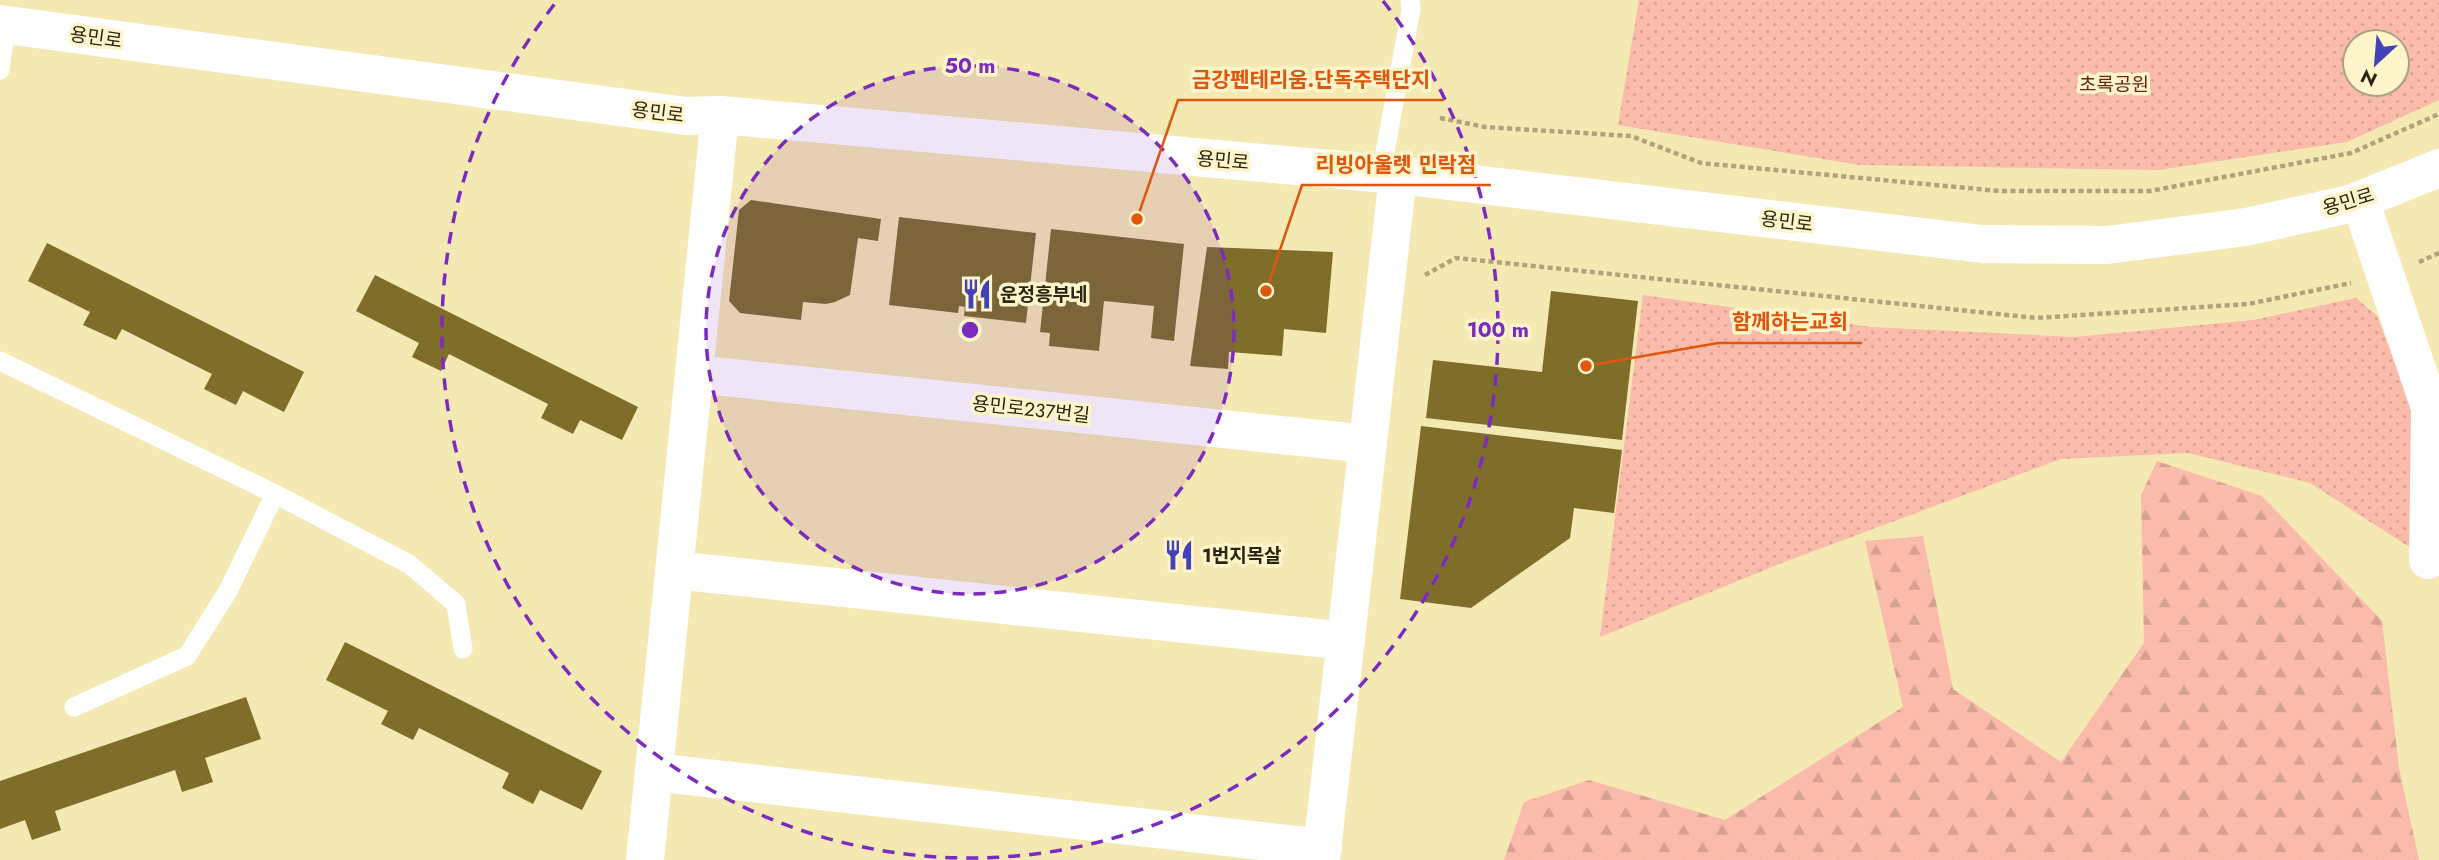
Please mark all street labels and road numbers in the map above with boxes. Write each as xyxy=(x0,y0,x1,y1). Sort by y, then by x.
street label: 용민로 xyxy=(68,20,124,55)
street label: 용민로 xyxy=(630,96,686,129)
street label: 용민로 xyxy=(1196,145,1250,176)
street label: 용민로 xyxy=(2319,181,2377,222)
street label: 용민로 xyxy=(1759,205,1815,238)
street label: 용민로237번길 xyxy=(971,390,1091,429)

